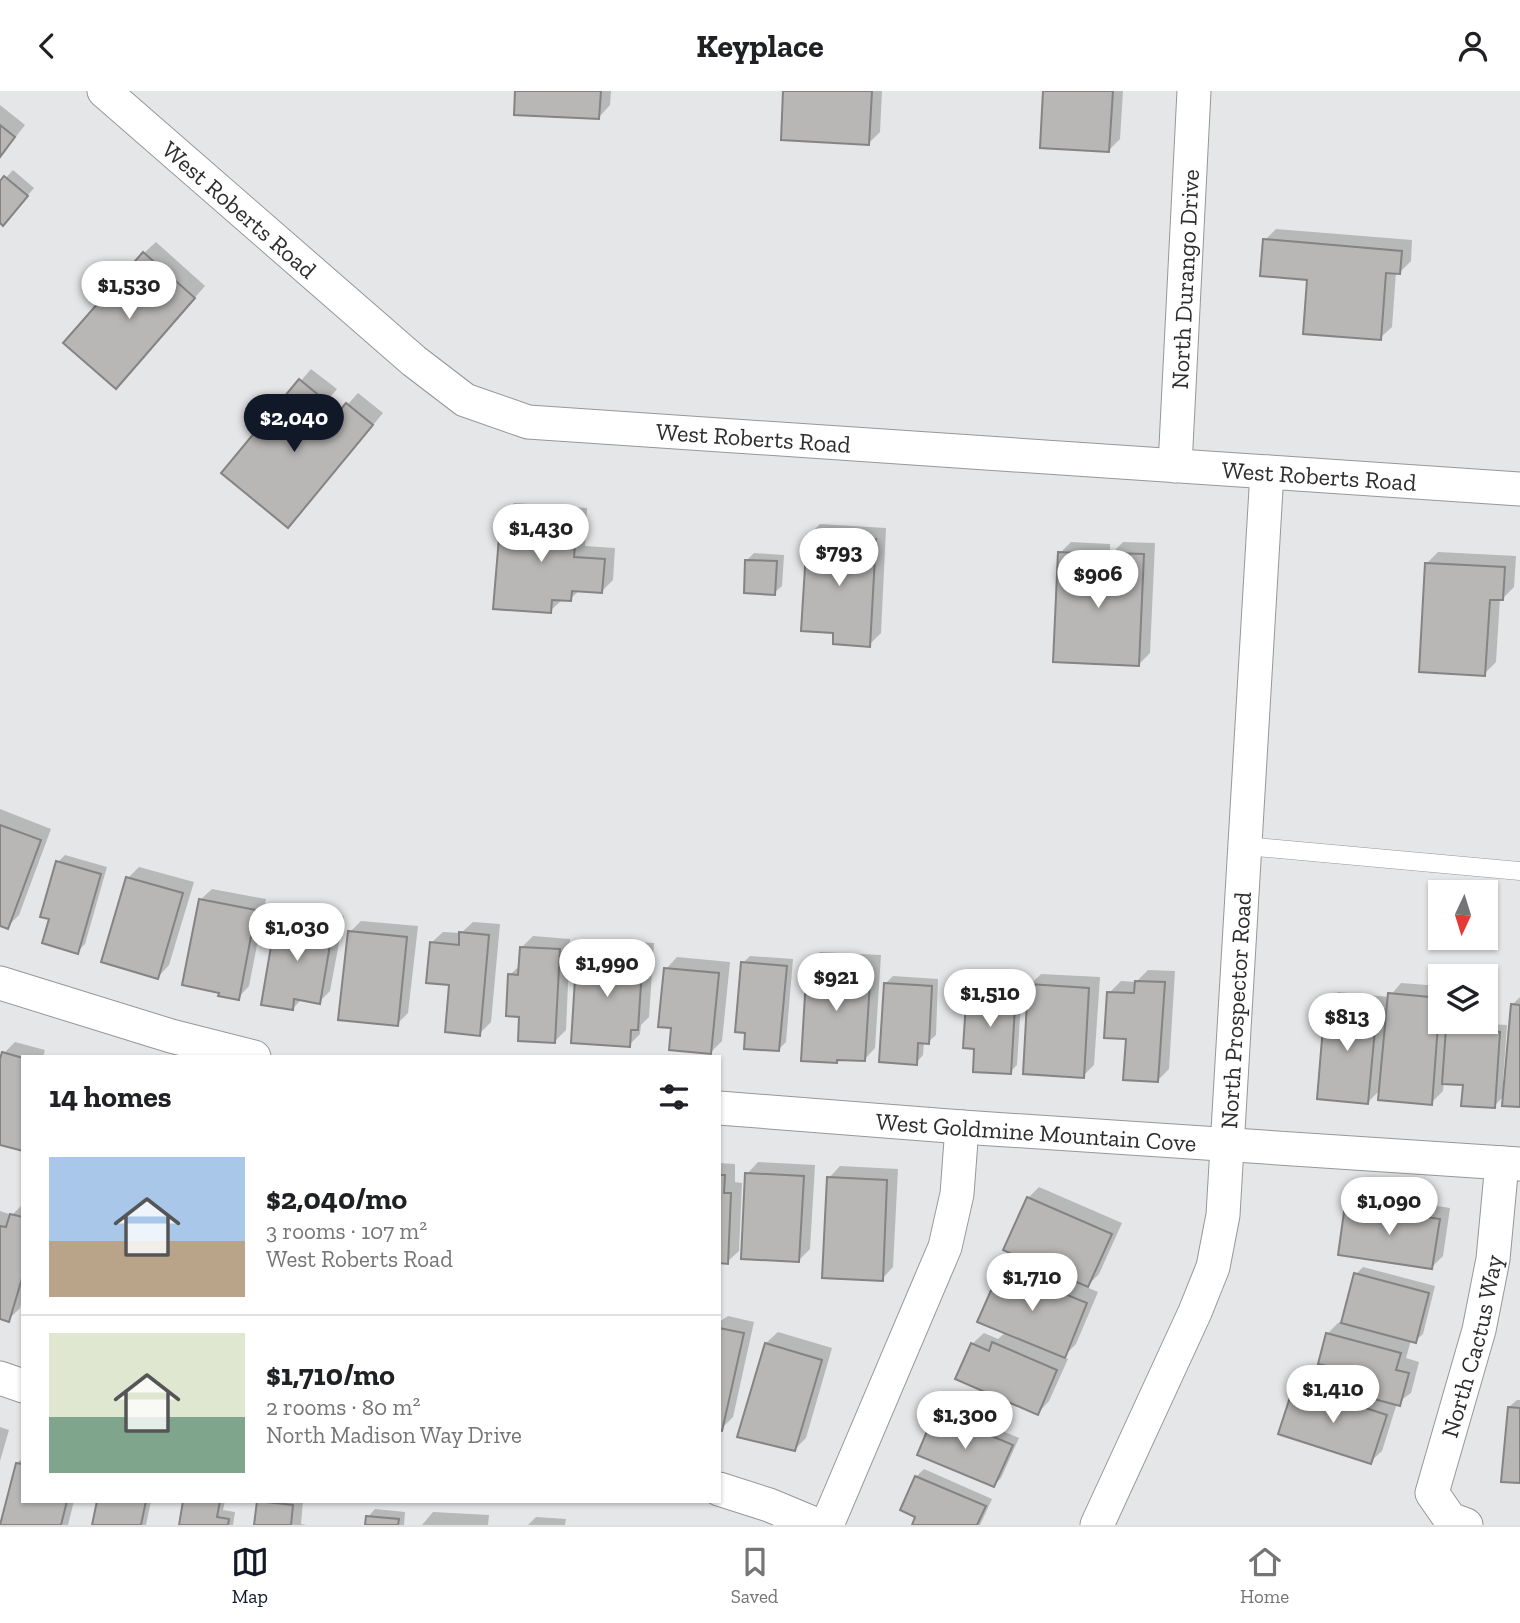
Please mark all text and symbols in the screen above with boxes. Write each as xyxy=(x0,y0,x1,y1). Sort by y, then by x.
icon: back xyxy=(28,27,66,65)
text: Keyplace xyxy=(696,27,824,65)
icon: person xyxy=(1454,27,1492,65)
street label: West Roberts Road xyxy=(157,134,323,284)
street label: North Durango Drive xyxy=(1164,168,1205,390)
pin: $1,530 xyxy=(72,261,186,321)
text: $1,530 xyxy=(97,270,161,298)
pin: $2,040 xyxy=(237,395,351,454)
text: $2,040 xyxy=(260,403,328,431)
street label: West Roberts Road xyxy=(655,416,852,458)
street label: West Roberts Road xyxy=(1221,454,1417,496)
pin: $1,430 xyxy=(484,505,598,564)
text: $1,430 xyxy=(509,513,573,541)
pin: $793 xyxy=(798,529,880,588)
text: $793 xyxy=(815,537,863,565)
pin: $906 xyxy=(1057,551,1139,610)
text: $906 xyxy=(1073,559,1123,587)
north arrow xyxy=(1428,880,1498,950)
map controls xyxy=(1428,880,1498,1034)
street label: North Prospector Road xyxy=(1214,891,1257,1130)
pin: $1,030 xyxy=(240,903,354,963)
text: $1,030 xyxy=(265,912,329,940)
pin: $1,990 xyxy=(550,939,664,999)
text: $1,990 xyxy=(575,948,639,976)
pin: $921 xyxy=(795,953,877,1013)
text: $921 xyxy=(813,962,859,990)
button: layers xyxy=(1428,964,1498,1034)
pin: $1,510 xyxy=(933,969,1047,1029)
text: $1,510 xyxy=(960,978,1020,1006)
pin: $813 xyxy=(1306,993,1388,1053)
text: $813 xyxy=(1324,1002,1370,1030)
icon: filters xyxy=(655,1078,693,1116)
text: 14 homes xyxy=(49,1079,172,1115)
street label: West Goldmine Mountain Cove xyxy=(875,1106,1197,1157)
pin: $1,090 xyxy=(1332,1177,1446,1237)
text: $2,040/mo xyxy=(266,1181,407,1217)
icon: home xyxy=(105,1185,189,1269)
text: $1,090 xyxy=(1357,1186,1421,1214)
text: 3 rooms · 107 m² xyxy=(266,1217,427,1245)
text: West Roberts Road xyxy=(266,1245,453,1273)
street label: North Cactus Way xyxy=(1434,1251,1508,1441)
pin: $1,710 xyxy=(975,1253,1089,1313)
text: $1,710 xyxy=(1003,1262,1062,1290)
text: $1,710/mo xyxy=(266,1357,395,1393)
icon: home xyxy=(105,1361,189,1445)
pin: $1,410 xyxy=(1276,1365,1390,1425)
text: $1,410 xyxy=(1302,1374,1364,1402)
pin: $1,300 xyxy=(908,1391,1022,1451)
text: 2 rooms · 80 m² xyxy=(266,1393,420,1421)
text: $1,300 xyxy=(933,1400,997,1428)
text: North Madison Way Drive xyxy=(266,1421,522,1449)
tab: Map xyxy=(231,1543,269,1608)
tab: Saved xyxy=(731,1543,778,1608)
tab: Home xyxy=(1240,1543,1289,1608)

